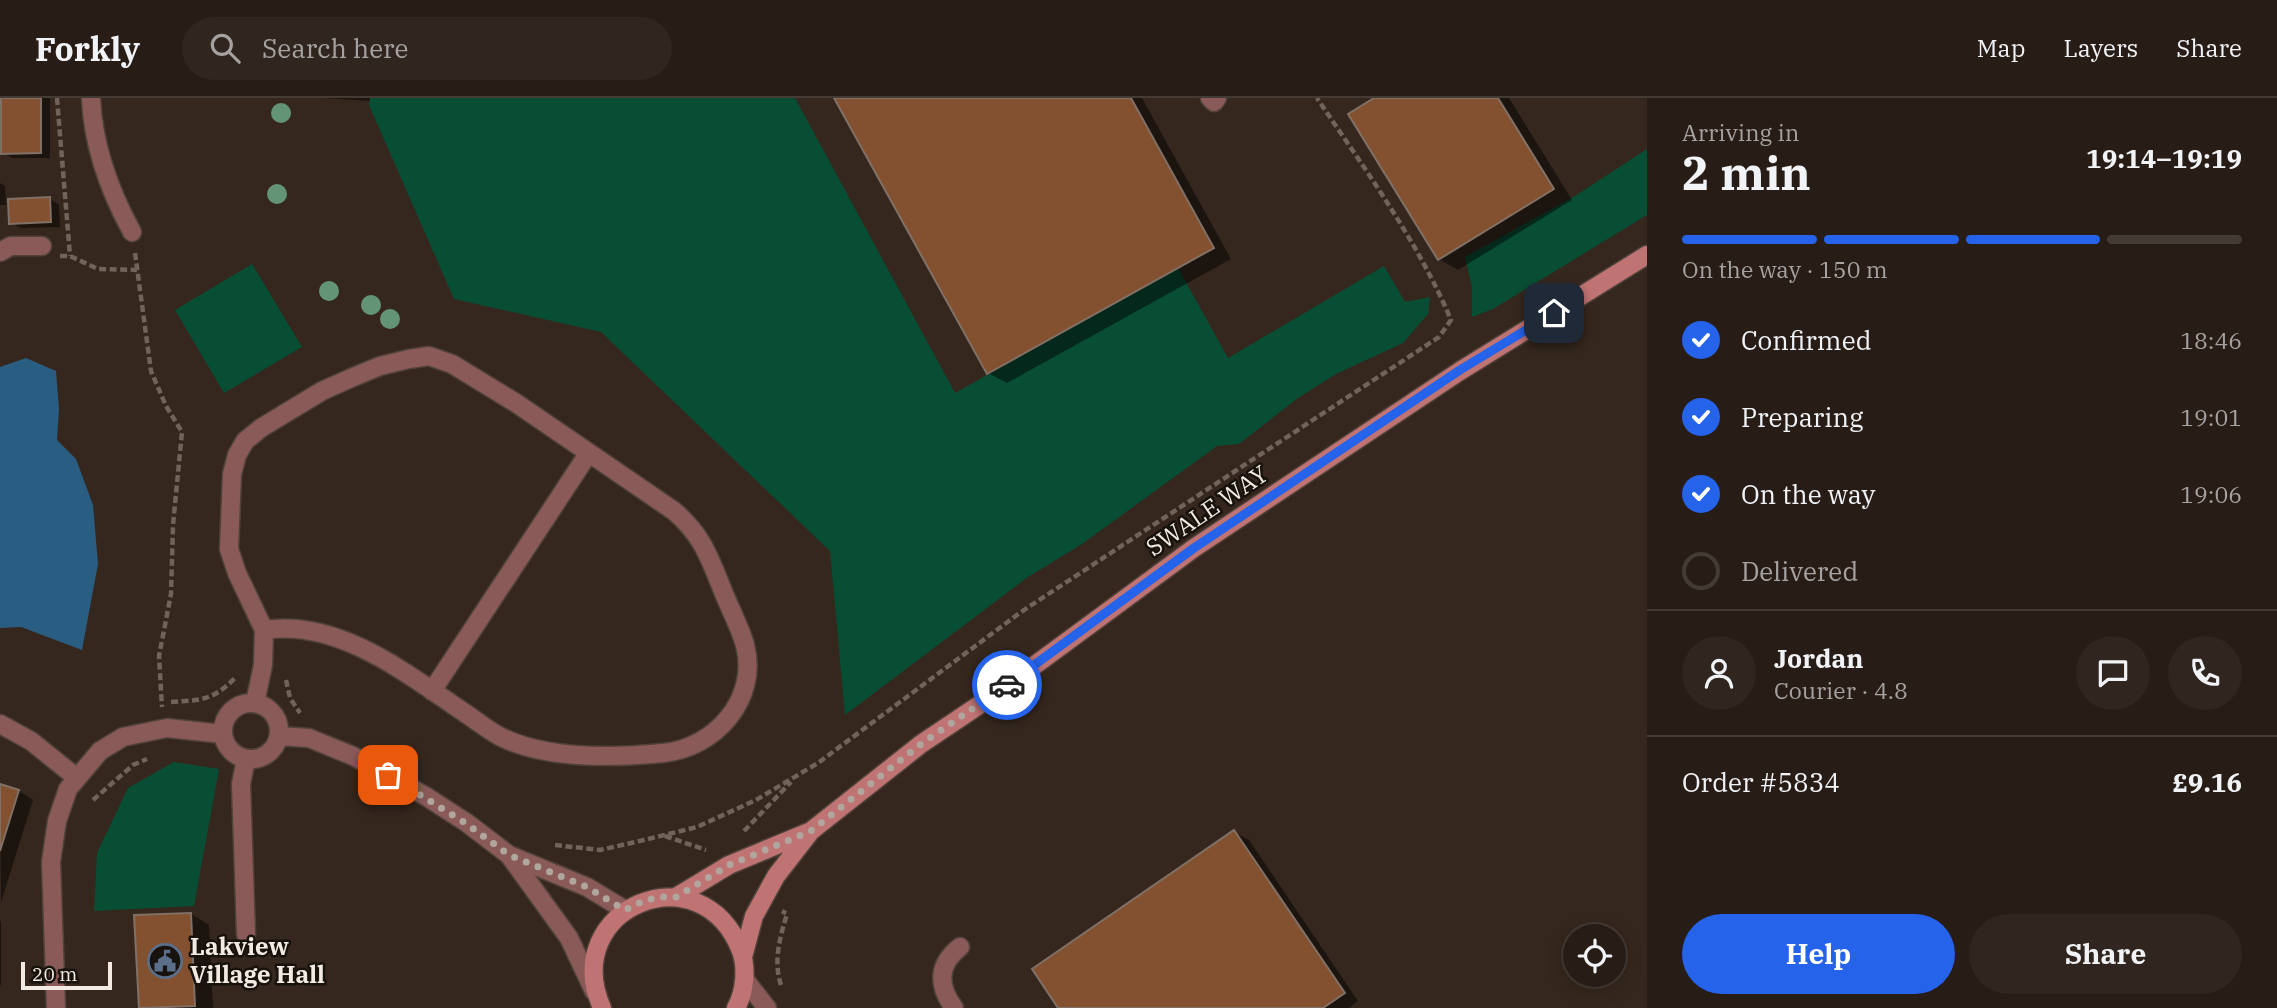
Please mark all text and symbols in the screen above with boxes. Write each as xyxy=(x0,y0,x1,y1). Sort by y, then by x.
search box xyxy=(182,17,672,80)
text: Forkly xyxy=(35,27,140,70)
icon: search xyxy=(206,29,244,67)
text: Search here xyxy=(262,31,409,65)
text: Map xyxy=(1977,32,2025,64)
text: Layers xyxy=(2063,32,2138,64)
text: Share xyxy=(2176,32,2242,64)
text: Arriving in xyxy=(1682,117,1799,147)
text: 19:14–19:19 xyxy=(2086,141,2242,175)
text: 2 min xyxy=(1682,143,1811,203)
text: On the way · 150 m xyxy=(1682,254,1888,284)
pin xyxy=(1524,283,1584,343)
icon: home xyxy=(1535,294,1573,332)
icon: check xyxy=(1682,321,1720,359)
text: Confirmed xyxy=(1741,323,1872,357)
text: 18:46 xyxy=(2180,325,2242,355)
icon: check xyxy=(1682,398,1720,436)
text: Preparing xyxy=(1741,400,1863,434)
text: 19:01 xyxy=(2180,402,2242,432)
street label: SWALE WAY xyxy=(1139,458,1274,563)
icon: check xyxy=(1682,475,1720,513)
text: On the way xyxy=(1741,477,1875,511)
text: 19:06 xyxy=(2180,479,2242,509)
text: Delivered xyxy=(1741,554,1858,588)
button: person xyxy=(1682,636,1756,710)
button: chat xyxy=(2076,636,2150,710)
button: phone xyxy=(2168,636,2242,710)
text: Jordan xyxy=(1774,641,1864,675)
courier xyxy=(972,650,1042,720)
icon: car xyxy=(988,666,1026,704)
text: Courier · 4.8 xyxy=(1774,675,1908,705)
pin xyxy=(358,745,418,805)
icon: bag xyxy=(369,756,407,794)
text: Order #5834 xyxy=(1682,765,1840,799)
text: £9.16 xyxy=(2172,765,2242,799)
button: Help xyxy=(1682,914,1955,994)
button: Share xyxy=(1969,914,2242,994)
map controls xyxy=(1563,924,1626,987)
button: locate xyxy=(1563,924,1626,987)
place label: Lakview Village Hall xyxy=(190,930,325,990)
public building icon: Lakview Village Hall xyxy=(146,942,184,980)
scale bar xyxy=(21,959,112,991)
text: 20 m xyxy=(32,962,77,986)

